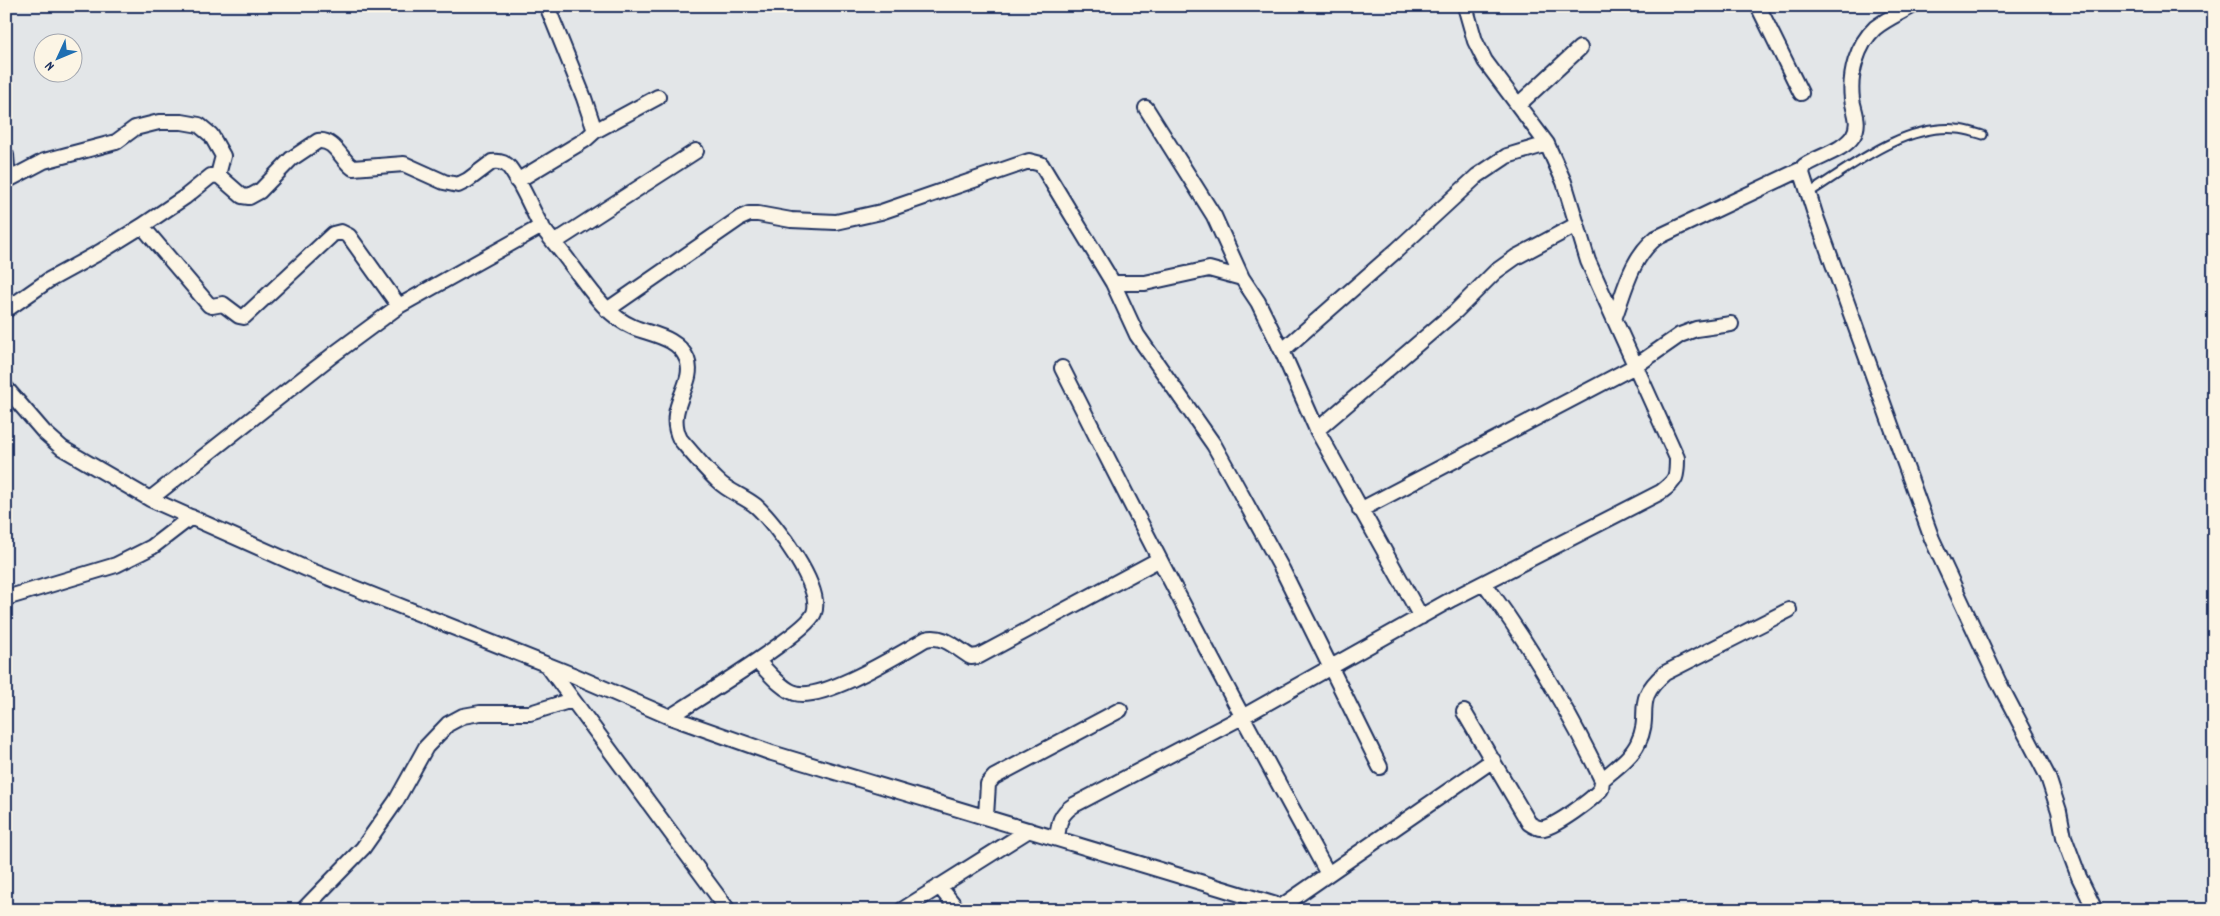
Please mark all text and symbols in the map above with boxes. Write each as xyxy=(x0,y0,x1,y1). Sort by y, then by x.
north arrow xyxy=(32,32,82,82)
text: N xyxy=(40,56,60,75)

